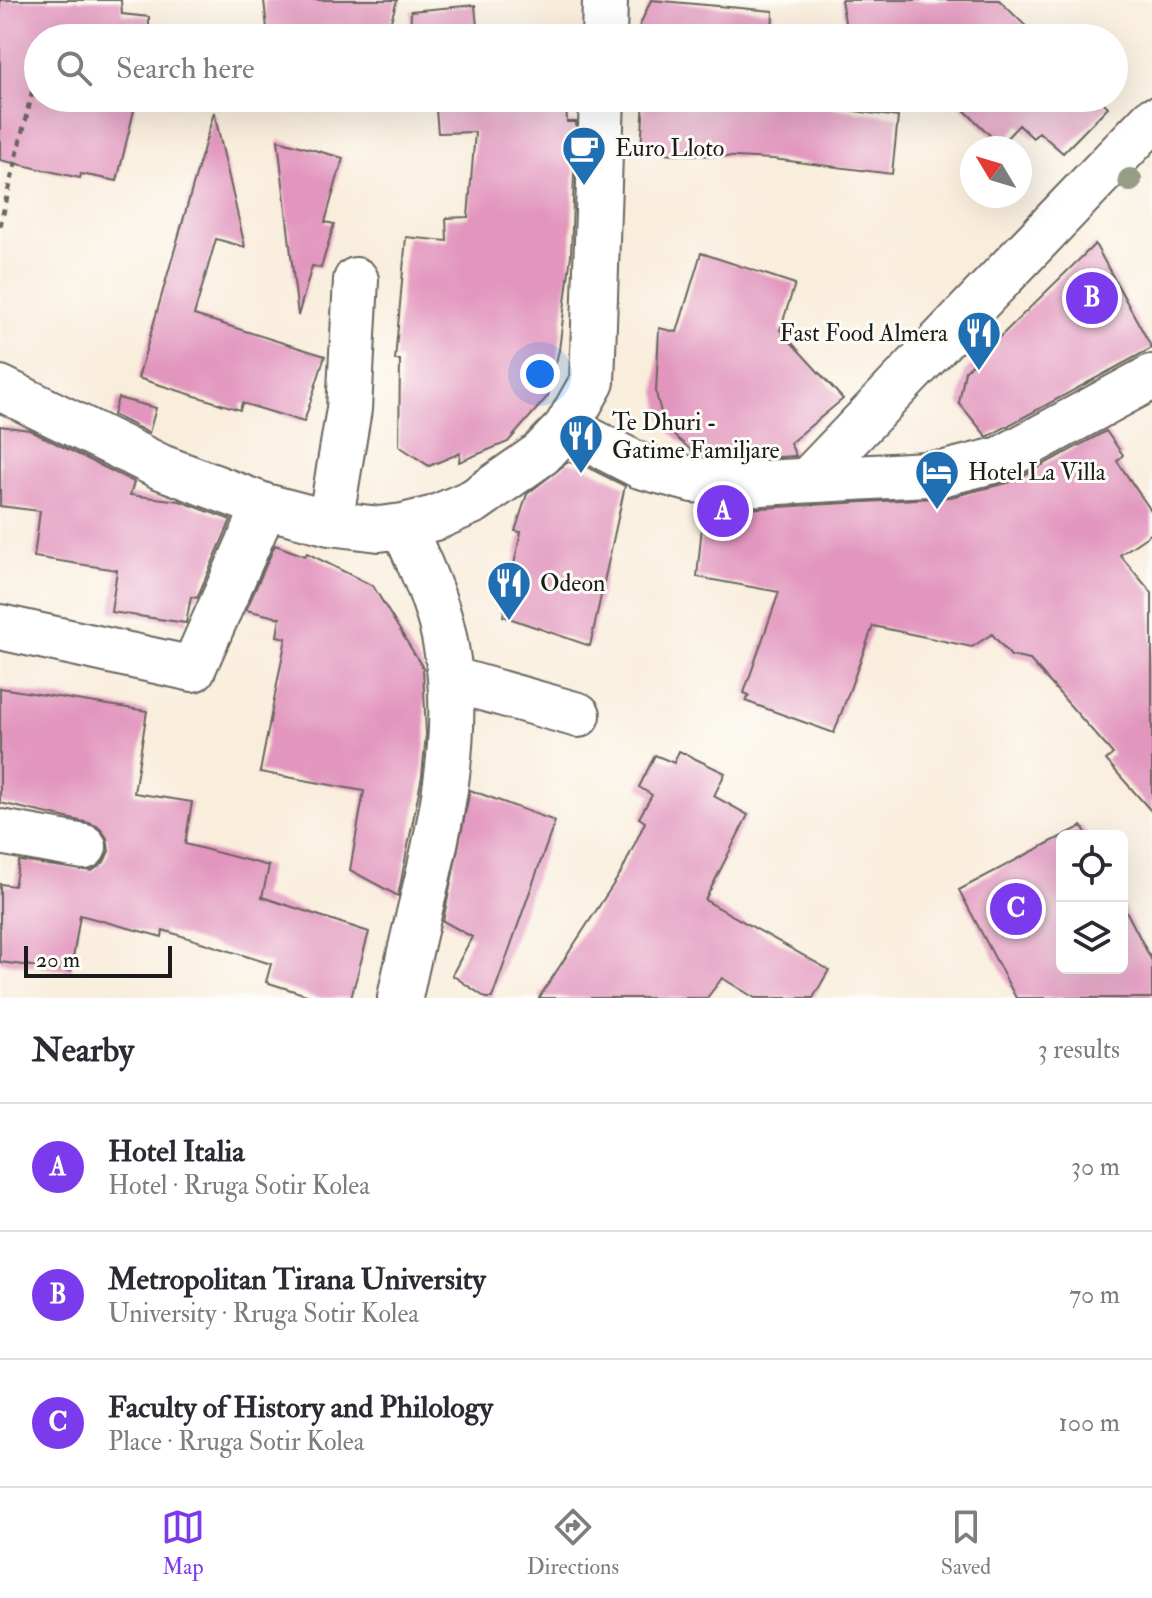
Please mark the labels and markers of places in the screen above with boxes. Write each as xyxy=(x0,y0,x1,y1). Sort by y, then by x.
cafe icon: Euro Lloto xyxy=(560,124,608,187)
place label: Euro Lloto xyxy=(615,133,724,164)
pin: B xyxy=(1066,268,1118,328)
restaurant icon: Fast Food Almera xyxy=(955,309,1003,372)
place label: Fast Food Almera xyxy=(779,318,949,349)
place label: Te Dhuri - Gatime Familjare xyxy=(612,407,780,466)
restaurant icon: Te Dhuri - Gatime Familjare xyxy=(557,412,605,475)
hotel icon: Hotel La Villa xyxy=(913,448,961,511)
place label: Hotel La Villa xyxy=(968,457,1107,488)
pin: A xyxy=(697,481,749,541)
restaurant icon: Odeon xyxy=(485,559,533,622)
place label: Odeon xyxy=(540,568,605,599)
pin: C xyxy=(990,879,1042,939)

